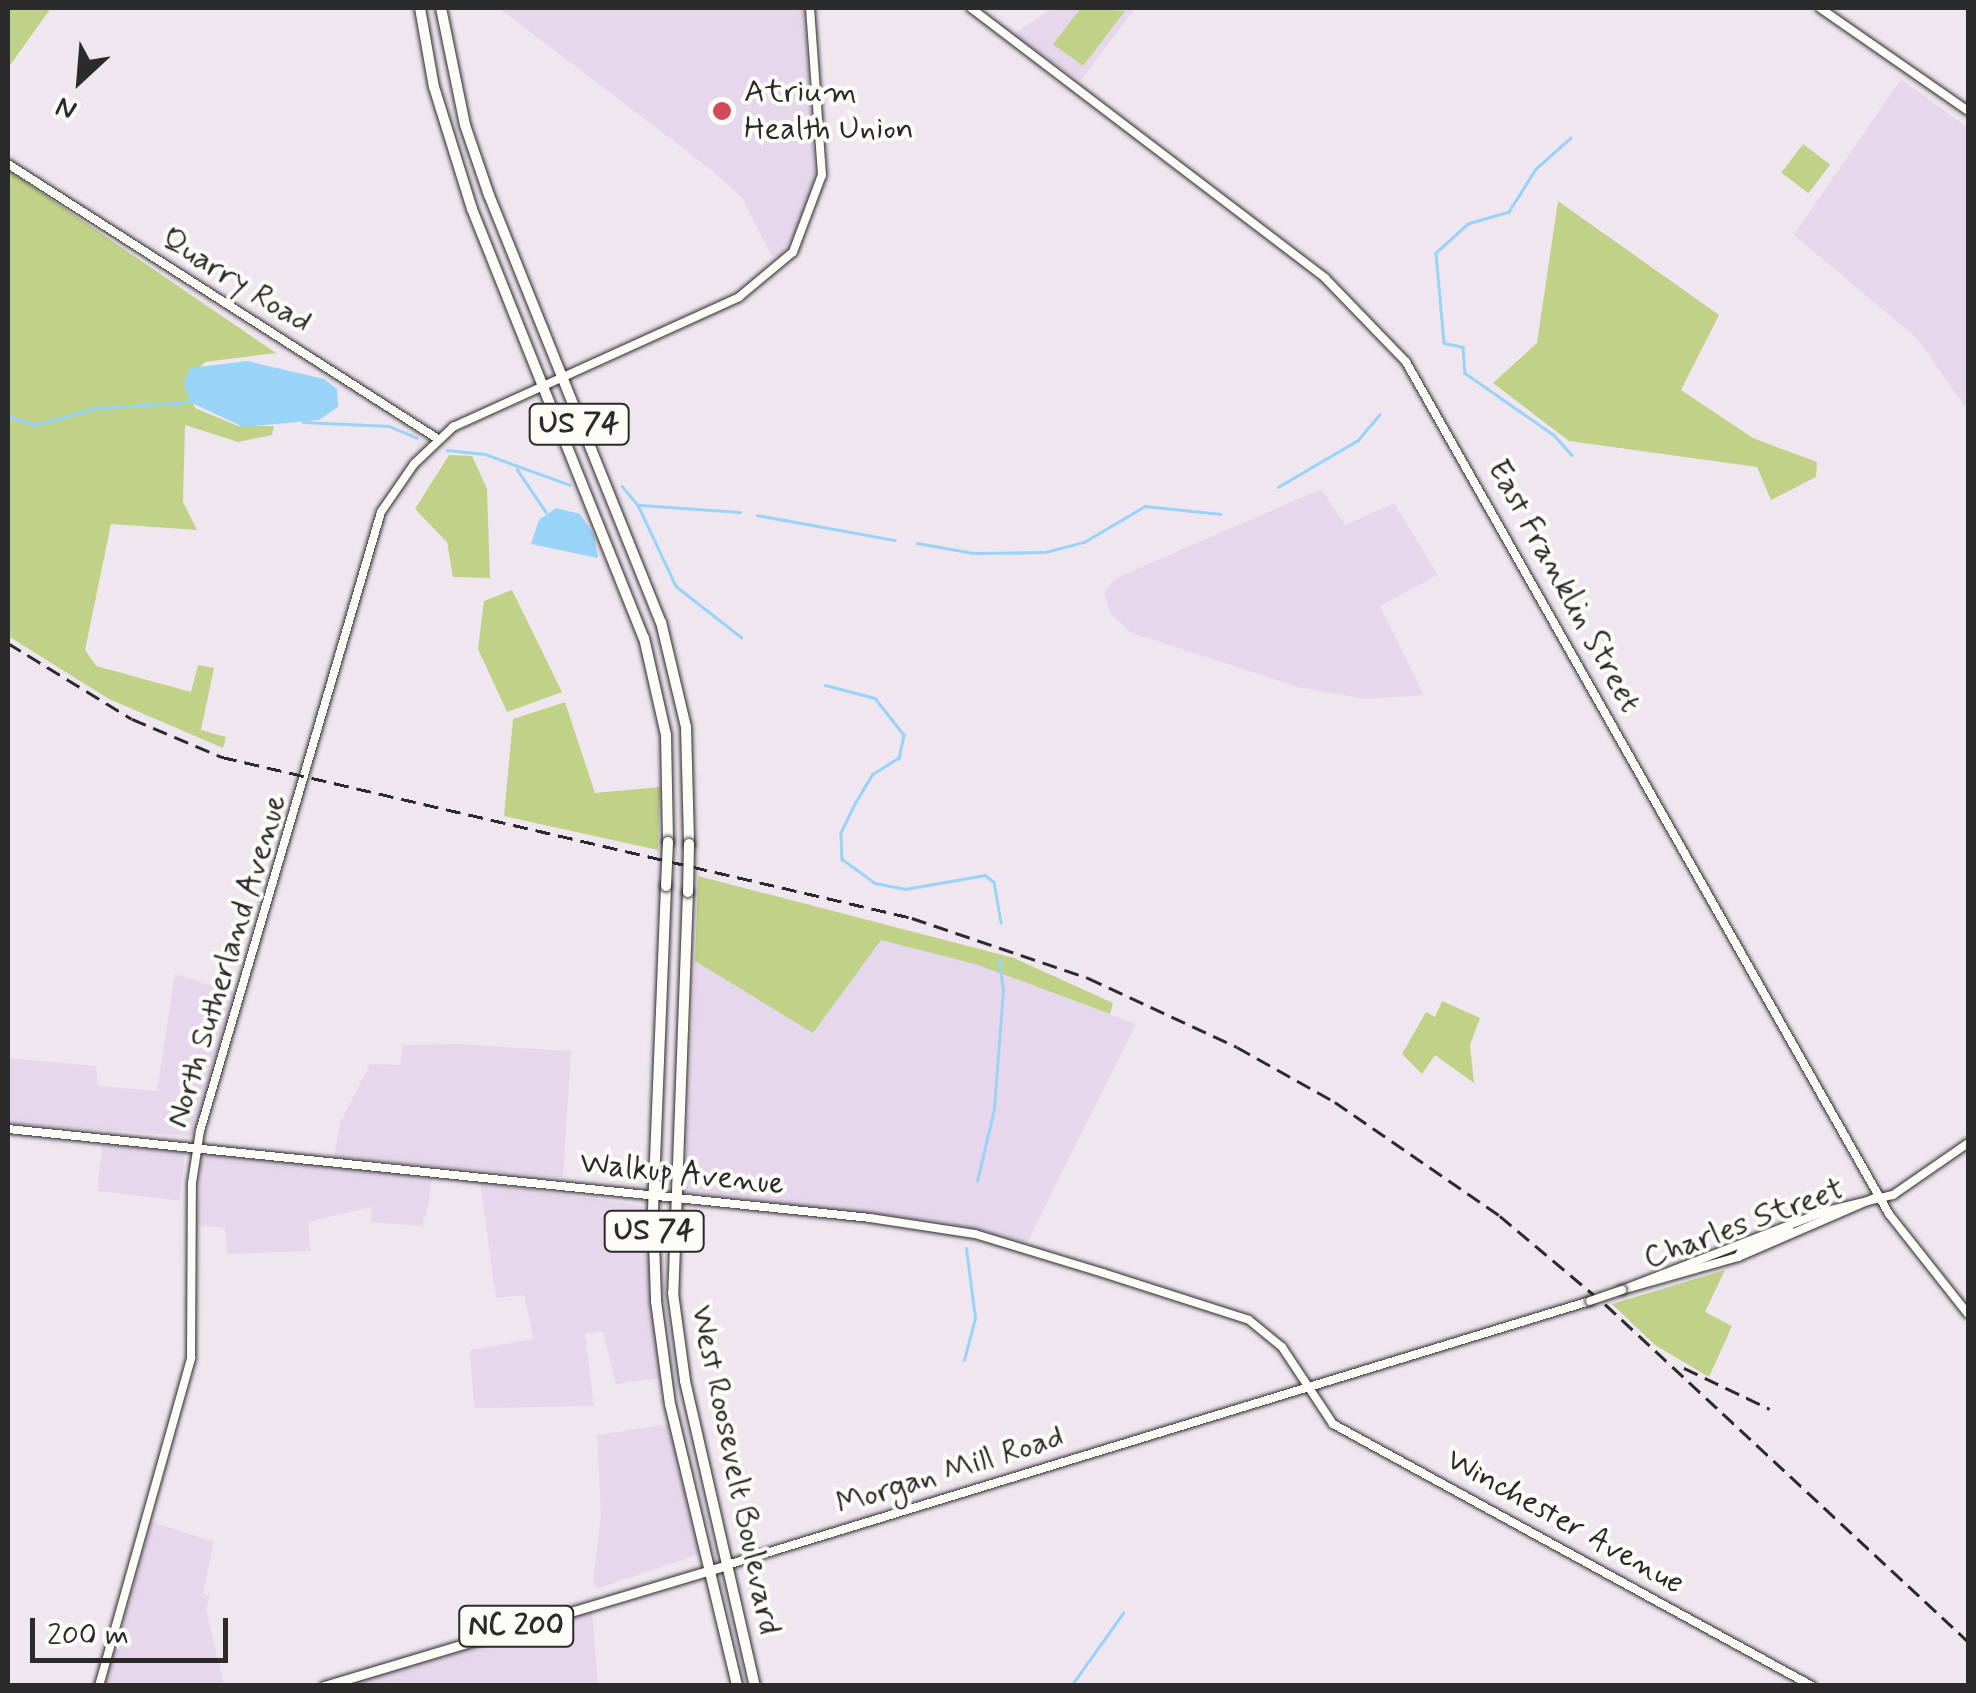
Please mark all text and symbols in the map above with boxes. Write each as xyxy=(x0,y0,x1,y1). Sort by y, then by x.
north arrow xyxy=(30,30,130,130)
place label: Atrium Health Union xyxy=(744,74,914,149)
text: N xyxy=(50,87,83,128)
marker: Atrium Health Union xyxy=(709,98,735,124)
street label: Quarry Road xyxy=(154,220,318,342)
road number: US 74 xyxy=(526,399,632,449)
street label: East Franklin Street xyxy=(1477,451,1651,721)
street label: North Sutherland Avenue xyxy=(158,791,296,1131)
street label: Walkup Avenue xyxy=(580,1144,784,1204)
street label: Charles Street xyxy=(1639,1170,1849,1278)
road number: US 74 xyxy=(602,1206,706,1256)
street label: West Roosevelt Boulevard xyxy=(682,1303,788,1637)
street label: Morgan Mill Road xyxy=(833,1419,1067,1523)
street label: Winchester Avenue xyxy=(1441,1442,1689,1602)
scale bar xyxy=(35,1598,232,1660)
road number: NC 200 xyxy=(456,1601,576,1651)
text: 200 m xyxy=(47,1616,129,1655)

